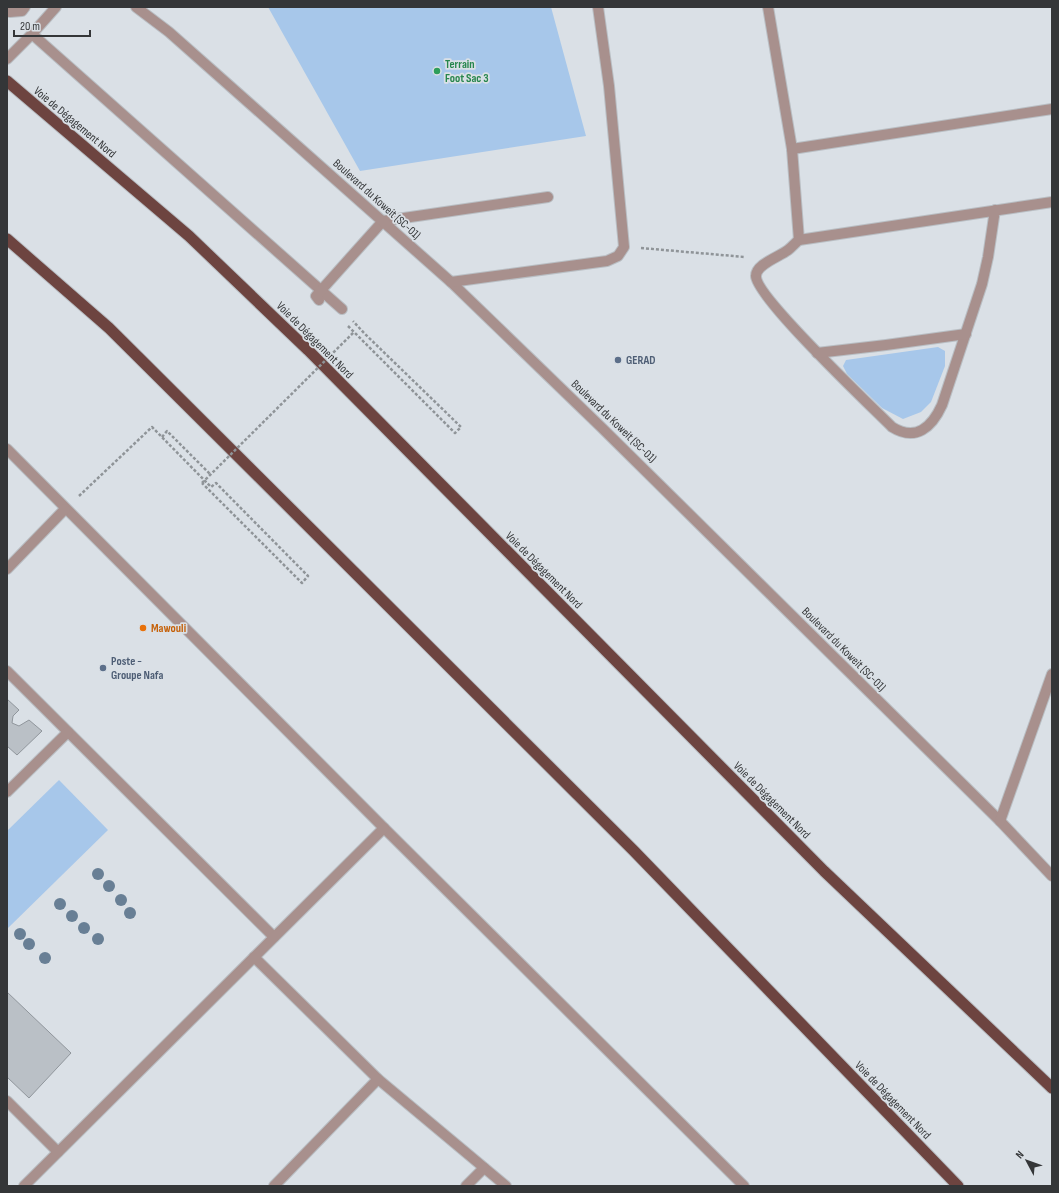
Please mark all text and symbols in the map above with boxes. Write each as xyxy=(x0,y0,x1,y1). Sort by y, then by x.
scale bar xyxy=(14,12,90,38)
text: 20 m xyxy=(20,19,40,34)
place label: Terrain Foot Sac 3 xyxy=(445,57,489,86)
marker: Terrain Foot Sac 3 xyxy=(432,66,442,76)
street label: Voie de Dégagement Nord xyxy=(30,84,119,161)
street label: Boulevard du Koweit (SC-01) xyxy=(330,156,424,243)
street label: Voie de Dégagement Nord xyxy=(273,299,356,382)
place label: GERAD xyxy=(626,353,655,368)
marker: GERAD xyxy=(613,355,623,365)
street label: Boulevard du Koweit (SC-01) xyxy=(568,377,659,466)
street label: Voie de Dégagement Nord xyxy=(502,529,585,612)
street label: Boulevard du Koweit (SC-01) xyxy=(798,604,889,695)
place label: Mawouli xyxy=(151,621,186,636)
marker: Mawouli xyxy=(138,623,148,633)
place label: Poste - Groupe Nafa xyxy=(111,654,163,683)
marker: Poste - Groupe Nafa xyxy=(98,663,108,673)
street label: Voie de Dégagement Nord xyxy=(730,759,813,842)
street label: Voie de Dégagement Nord xyxy=(851,1058,934,1143)
north arrow xyxy=(1007,1141,1047,1181)
text: N xyxy=(1013,1148,1027,1161)

